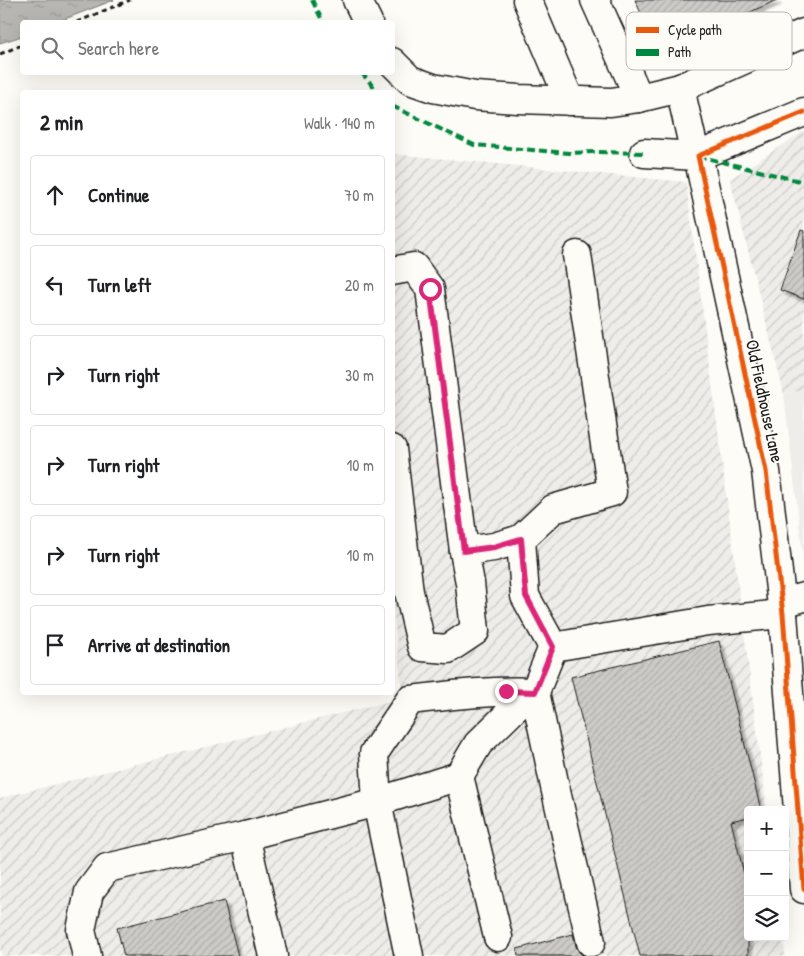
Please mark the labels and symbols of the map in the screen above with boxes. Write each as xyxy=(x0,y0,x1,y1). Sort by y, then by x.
legend xyxy=(626,12,792,70)
text: Cycle path xyxy=(668,20,722,40)
text: Path xyxy=(668,42,691,61)
route start xyxy=(419,278,442,301)
street label: Old Fieldhouse Lane xyxy=(740,337,790,465)
route end xyxy=(495,680,518,703)

